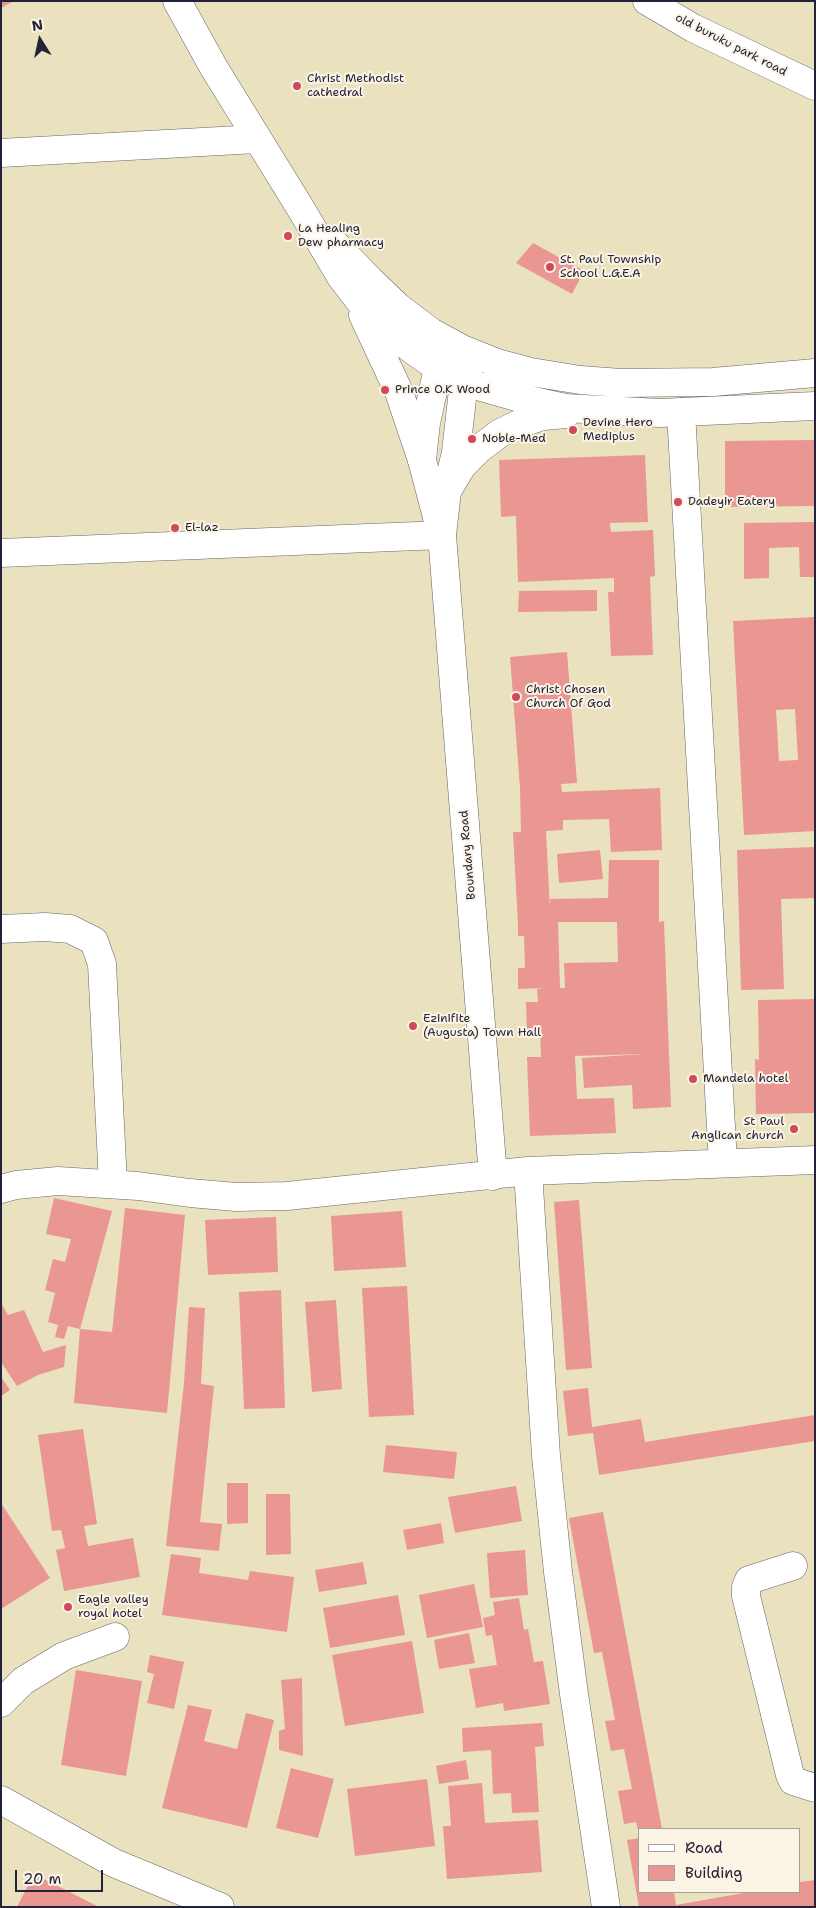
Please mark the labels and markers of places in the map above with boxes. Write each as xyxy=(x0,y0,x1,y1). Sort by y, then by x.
place label: Christ Methodist cathedral xyxy=(307,72,404,100)
marker: Christ Methodist cathedral xyxy=(291,80,303,92)
place label: La Healing Dew pharmacy xyxy=(298,222,384,250)
marker: La Healing Dew pharmacy xyxy=(282,230,294,242)
place label: St. Paul Township School L.G.E.A xyxy=(560,253,661,281)
marker: St. Paul Township School L.G.E.A xyxy=(544,261,556,273)
place label: Prince O.K Wood xyxy=(395,383,490,397)
marker: Prince O.K Wood xyxy=(379,384,391,396)
place label: Devine Hero Mediplus xyxy=(583,416,653,444)
marker: Devine Hero Mediplus xyxy=(567,424,579,436)
place label: Noble-Med xyxy=(482,432,546,446)
marker: Noble-Med xyxy=(466,433,478,445)
place label: Dadeyir Eatery xyxy=(688,495,775,509)
marker: Dadeyir Eatery xyxy=(672,496,684,508)
place label: El-laz xyxy=(185,521,219,535)
marker: El-laz xyxy=(169,522,181,534)
place label: Christ Chosen Church Of God xyxy=(526,683,611,711)
marker: Christ Chosen Church Of God xyxy=(510,691,522,703)
place label: Ezinifite (Augusta) Town Hall xyxy=(423,1012,541,1040)
marker: Ezinifite (Augusta) Town Hall xyxy=(407,1020,419,1032)
place label: Mandela hotel xyxy=(703,1072,788,1086)
marker: Mandela hotel xyxy=(687,1073,699,1085)
place label: St Paul Anglican church xyxy=(691,1115,784,1143)
marker: St Paul Anglican church xyxy=(788,1123,800,1135)
place label: Eagle valley royal hotel xyxy=(78,1593,149,1621)
marker: Eagle valley royal hotel xyxy=(62,1601,74,1613)

